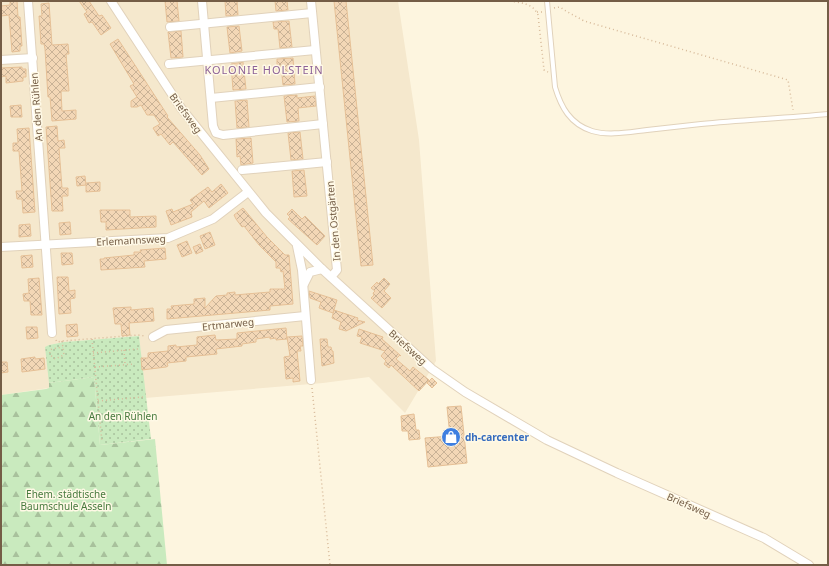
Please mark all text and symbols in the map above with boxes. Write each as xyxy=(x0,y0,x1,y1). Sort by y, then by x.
district label: KOLONIE HOLSTEIN xyxy=(204,62,324,77)
street label: An den Rühlen xyxy=(27,72,45,142)
street label: Briefsweg xyxy=(167,90,205,136)
street label: In den Ostgärten xyxy=(323,180,343,262)
street label: Erlemannsweg xyxy=(96,231,166,249)
street label: Ertmarweg xyxy=(201,314,255,334)
street label: Briefsweg xyxy=(386,326,430,368)
park label: An den Rühlen xyxy=(89,409,157,423)
shop icon: dh-carcenter xyxy=(440,426,462,448)
place label: dh-carcenter xyxy=(465,430,529,444)
park label: Ehem. städtische Baumschule Asseln xyxy=(21,487,111,513)
street label: Briefsweg xyxy=(665,489,713,521)

